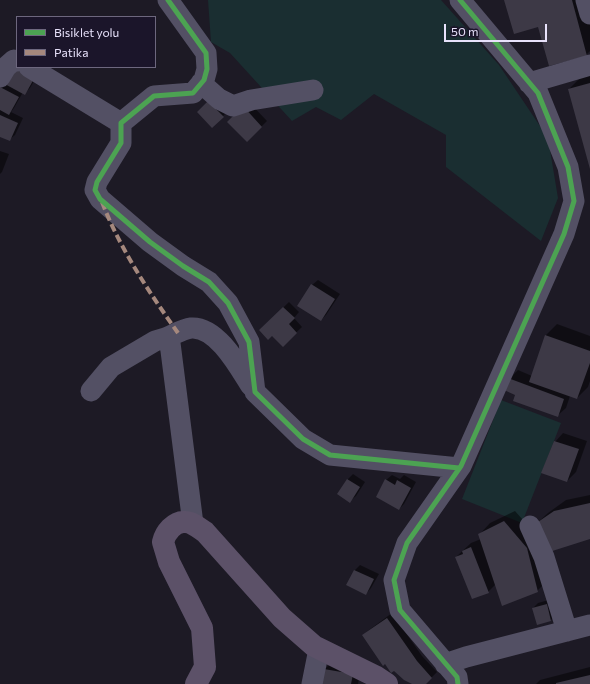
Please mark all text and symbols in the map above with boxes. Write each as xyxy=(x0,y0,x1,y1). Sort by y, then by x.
legend xyxy=(16,16,156,68)
scale bar xyxy=(446,16,549,42)
text: 50 m xyxy=(451,24,479,38)
text: Bisiklet yolu xyxy=(54,25,119,39)
text: Patika xyxy=(54,45,89,59)

